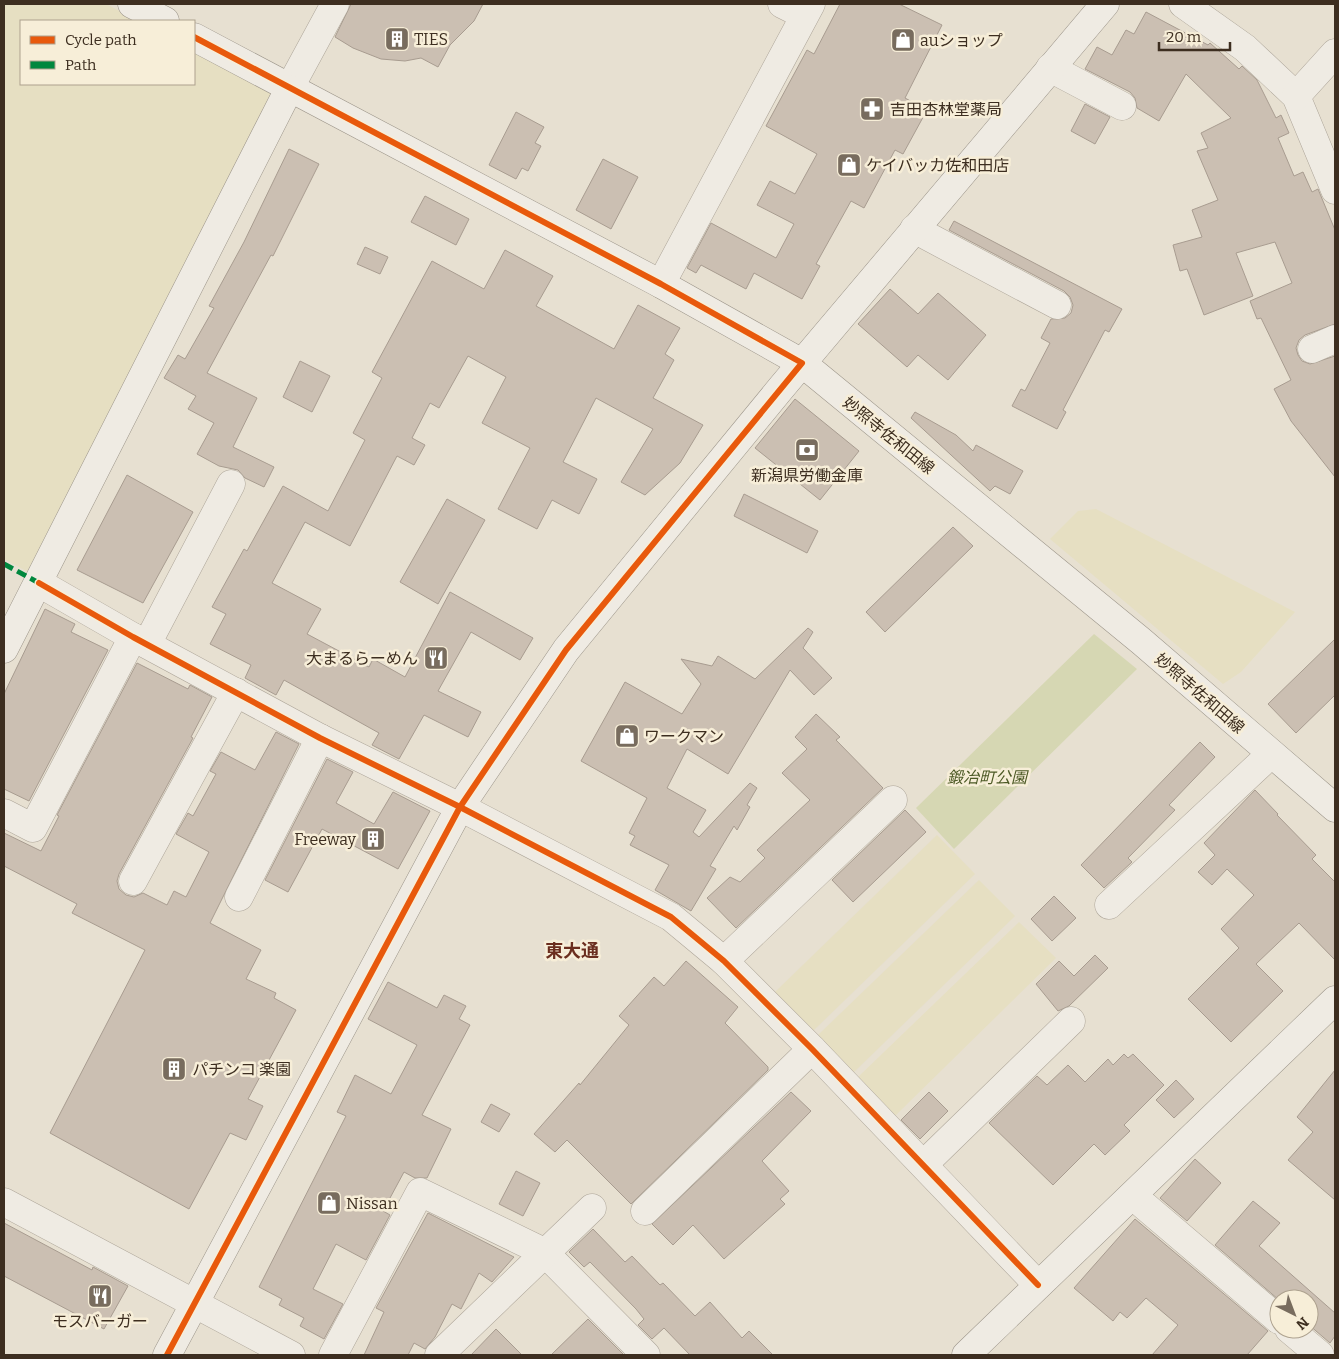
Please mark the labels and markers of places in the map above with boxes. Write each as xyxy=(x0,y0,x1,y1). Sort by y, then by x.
building icon: TIES xyxy=(384,26,410,52)
shop icon: auショップ xyxy=(890,27,916,53)
place label: TIES xyxy=(414,30,448,49)
place label: auショップ xyxy=(920,31,1003,50)
pharmacy icon: 吉田杏林堂薬局 xyxy=(859,96,885,122)
place label: 吉田杏林堂薬局 xyxy=(890,100,1002,119)
shop icon: ケイバッカ佐和田店 xyxy=(836,152,862,178)
place label: ケイバッカ佐和田店 xyxy=(866,156,1009,175)
bank icon: 新潟県労働金庫 xyxy=(794,437,820,463)
place label: 新潟県労働金庫 xyxy=(751,466,863,485)
restaurant icon: 大まるらーめん xyxy=(423,645,449,671)
place label: 大まるらーめん xyxy=(306,649,418,668)
shop icon: ワークマン xyxy=(614,723,640,749)
place label: ワークマン xyxy=(644,727,724,746)
building icon: Freeway xyxy=(360,826,386,852)
place label: Freeway xyxy=(294,830,357,849)
building icon: パチンコ 楽園 xyxy=(161,1056,187,1082)
place label: パチンコ 楽園 xyxy=(192,1060,291,1079)
shop icon: Nissan xyxy=(316,1190,342,1216)
place label: Nissan xyxy=(346,1194,398,1213)
restaurant icon: モスバーガー xyxy=(87,1283,113,1309)
place label: モスバーガー xyxy=(52,1312,148,1331)

